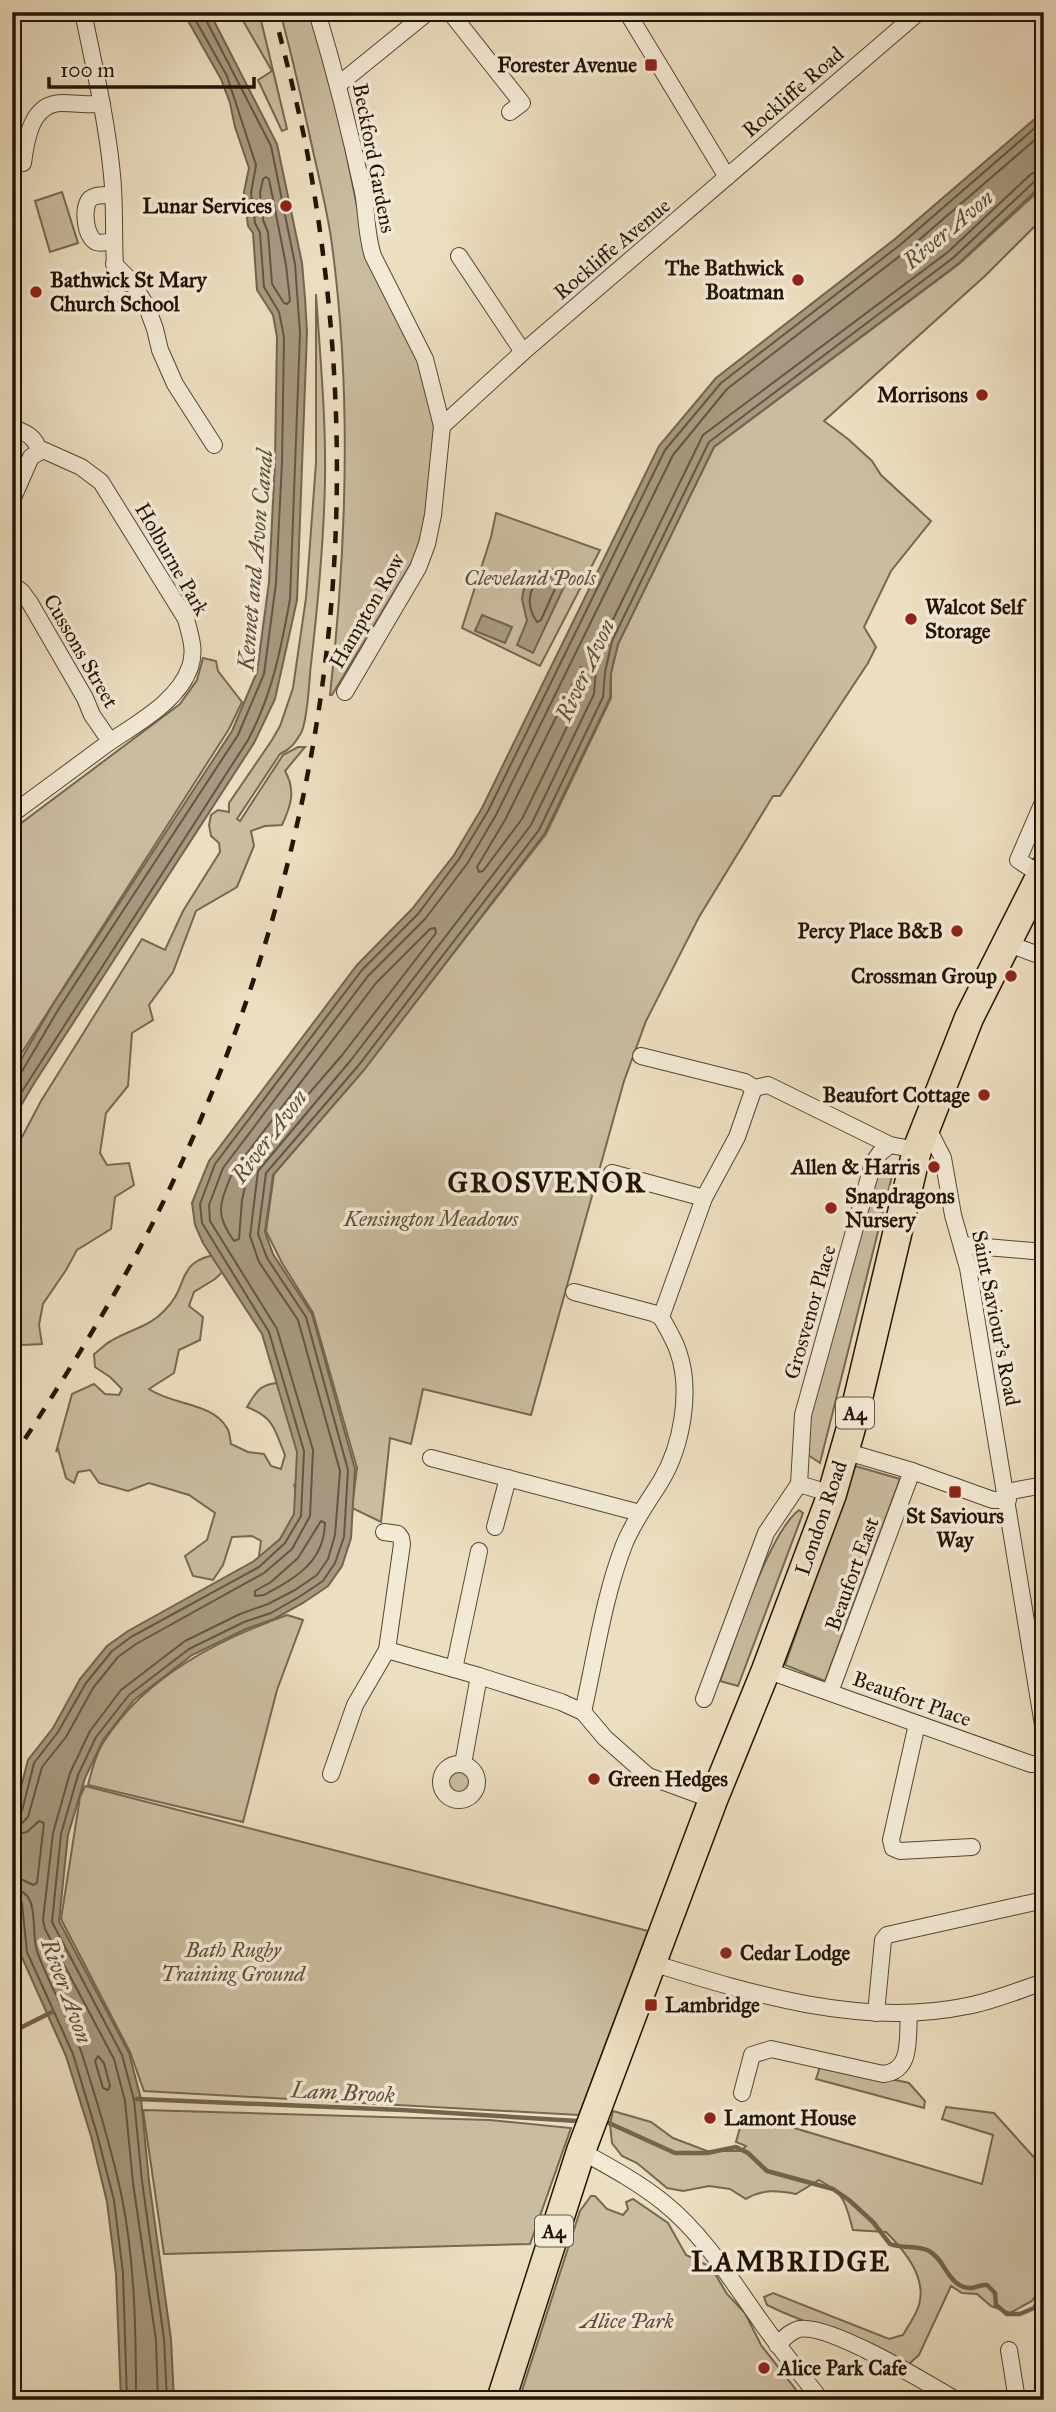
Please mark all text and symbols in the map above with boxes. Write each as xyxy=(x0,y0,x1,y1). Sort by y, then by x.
street label: Rockliffe Road xyxy=(737,41,849,143)
scale bar xyxy=(49,46,254,90)
place label: Forester Avenue xyxy=(497,52,637,78)
text: 100 m xyxy=(60,57,115,83)
marker: Forester Avenue xyxy=(643,57,659,73)
street label: Beckford Gardens xyxy=(347,81,401,235)
water label: River Avon xyxy=(896,183,999,276)
place label: Lunar Services xyxy=(143,193,272,219)
street label: Rockliffe Avenue xyxy=(548,193,676,305)
marker: Lunar Services xyxy=(278,198,294,214)
place label: The Bathwick Boatman xyxy=(664,255,785,305)
place label: Bathwick St Mary Church School xyxy=(50,267,208,317)
marker: The Bathwick Boatman xyxy=(790,272,806,288)
marker: Bathwick St Mary Church School xyxy=(28,284,44,300)
place label: Morrisons xyxy=(877,382,968,408)
marker: Morrisons xyxy=(974,387,990,403)
water label: Kennet and Avon Canal xyxy=(231,446,279,673)
street label: Holburne Park xyxy=(129,498,215,620)
street label: Hampton Row xyxy=(324,549,410,673)
park label: Cleveland Pools xyxy=(464,565,597,591)
street label: Cussons Street xyxy=(38,589,124,713)
place label: Walcot Self Storage xyxy=(925,594,1027,644)
marker: Walcot Self Storage xyxy=(903,611,919,627)
water label: River Avon xyxy=(549,615,621,726)
place label: Percy Place B&B xyxy=(797,918,943,944)
marker: Percy Place B&B xyxy=(949,923,965,939)
place label: Crossman Group xyxy=(851,963,997,989)
marker: Crossman Group xyxy=(1003,968,1019,984)
place label: Beaufort Cottage xyxy=(823,1082,970,1108)
water label: River Avon xyxy=(224,1084,313,1189)
marker: Beaufort Cottage xyxy=(976,1087,992,1103)
place label: Allen & Harris xyxy=(789,1154,920,1180)
marker: Allen & Harris xyxy=(926,1159,942,1175)
district label: GROSVENOR xyxy=(448,1165,646,1200)
place label: Snapdragons Nursery xyxy=(845,1183,955,1233)
marker: Snapdragons Nursery xyxy=(823,1200,839,1216)
park label: Kensington Meadows xyxy=(343,1206,519,1232)
street label: Saint Saviour's Road xyxy=(966,1228,1026,1409)
street label: Grosvenor Place xyxy=(778,1242,842,1382)
road number: A4 xyxy=(836,1398,874,1428)
street label: London Road xyxy=(789,1457,853,1579)
marker: St Saviours Way xyxy=(947,1484,963,1500)
place label: St Saviours Way xyxy=(906,1503,1004,1553)
street label: Beaufort East xyxy=(819,1513,885,1634)
street label: Beaufort Place xyxy=(849,1666,975,1733)
place label: Green Hedges xyxy=(608,1766,728,1792)
marker: Green Hedges xyxy=(586,1771,602,1787)
water label: River Avon xyxy=(35,1934,99,2047)
park label: Bath Rugby Training Ground xyxy=(161,1937,307,1987)
place label: Cedar Lodge xyxy=(740,1940,850,1966)
marker: Cedar Lodge xyxy=(718,1945,734,1961)
place label: Lambridge xyxy=(665,1992,760,2018)
marker: Lambridge xyxy=(643,1997,659,2013)
water label: Lam Brook xyxy=(289,2075,396,2109)
place label: Lamont House xyxy=(724,2105,856,2131)
marker: Lamont House xyxy=(702,2110,718,2126)
road number: A4 xyxy=(535,2216,573,2246)
district label: LAMBRIDGE xyxy=(691,2244,891,2279)
park label: Alice Park xyxy=(578,2308,674,2334)
place label: Alice Park Cafe xyxy=(776,2355,907,2381)
marker: Alice Park Cafe xyxy=(756,2360,772,2376)

